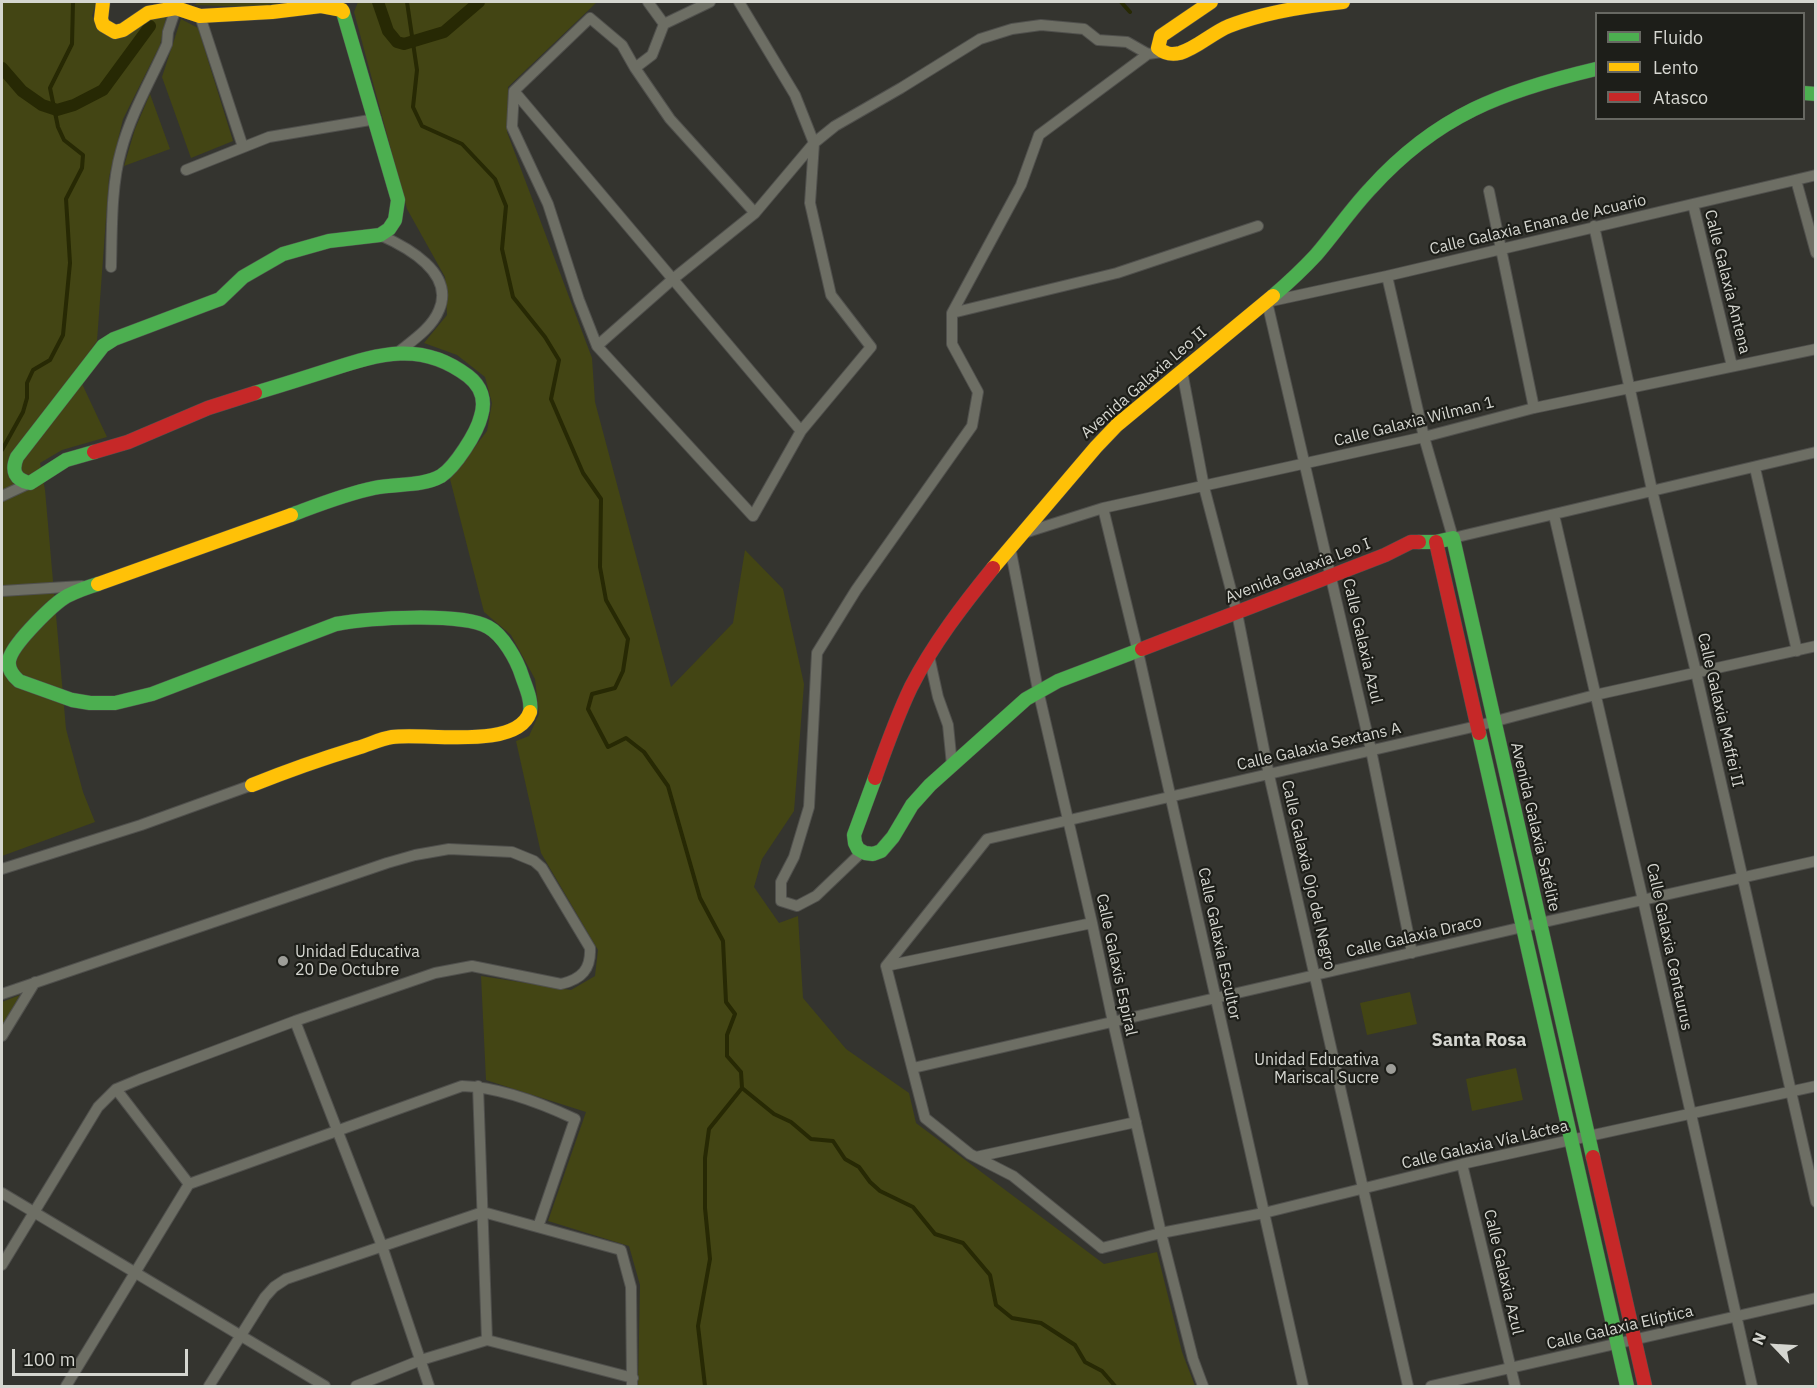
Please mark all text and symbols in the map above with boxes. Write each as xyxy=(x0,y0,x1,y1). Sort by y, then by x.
legend xyxy=(1595,12,1805,120)
text: Fluido xyxy=(1653,26,1703,49)
text: Lento xyxy=(1653,56,1698,79)
text: Atasco xyxy=(1653,86,1708,109)
street label: Calle Galaxia Enana de Acuario xyxy=(1428,191,1648,259)
street label: Calle Galaxia Antena xyxy=(1700,208,1754,356)
street label: Avenida Galaxia Leo II xyxy=(1077,323,1211,443)
street label: Calle Galaxia Wilman 1 xyxy=(1332,393,1496,451)
street label: Avenida Galaxia Leo I xyxy=(1223,534,1373,608)
street label: Calle Galaxia Azul xyxy=(1338,577,1386,705)
street label: Calle Galaxia Maffei II xyxy=(1693,631,1747,789)
street label: Calle Galaxia Sextans A xyxy=(1235,719,1403,775)
street label: Avenida Galaxia Satélite xyxy=(1506,741,1564,913)
street label: Calle Galaxia Ojo del Negro xyxy=(1277,778,1339,972)
street label: Calle Galaxia Centaurus xyxy=(1642,862,1696,1032)
street label: Calle Galaxia Escultor xyxy=(1193,866,1245,1022)
street label: Calle Galaxis Espiral xyxy=(1092,892,1140,1038)
street label: Calle Galaxia Draco xyxy=(1344,912,1484,962)
place label: Unidad Educativa 20 De Octubre xyxy=(295,942,420,980)
marker: Unidad Educativa 20 De Octubre xyxy=(276,954,290,968)
district label: Santa Rosa xyxy=(1432,1030,1526,1052)
place label: Unidad Educativa Mariscal Sucre xyxy=(1254,1050,1379,1088)
marker: Unidad Educativa Mariscal Sucre xyxy=(1384,1062,1398,1076)
street label: Calle Galaxia Vía Láctea xyxy=(1400,1117,1570,1173)
street label: Calle Galaxia Azul xyxy=(1479,1208,1527,1336)
street label: Calle Galaxia Elíptica xyxy=(1545,1302,1695,1354)
north arrow xyxy=(1745,1316,1805,1376)
text: N xyxy=(1747,1329,1770,1348)
scale bar xyxy=(15,1337,190,1375)
text: 100 m xyxy=(23,1348,75,1371)

